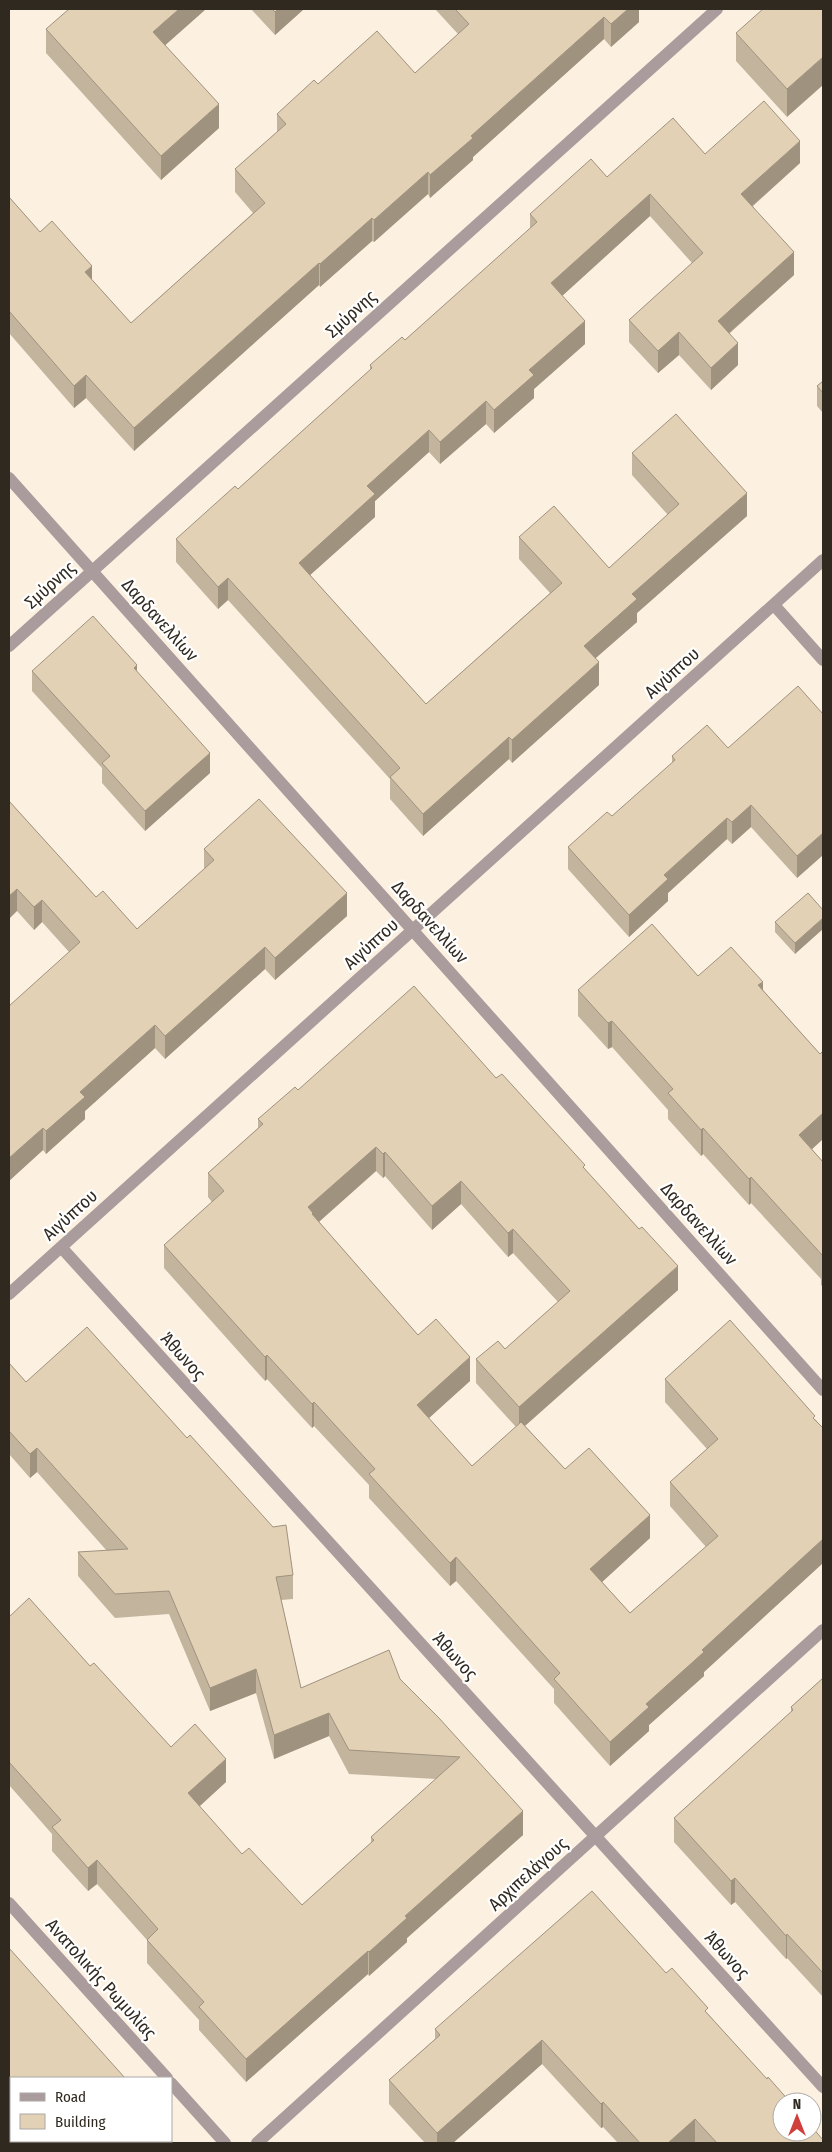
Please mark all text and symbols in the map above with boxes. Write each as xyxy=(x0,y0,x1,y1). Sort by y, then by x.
street label: Σμύρνης xyxy=(321,285,381,343)
street label: Σμύρνης xyxy=(20,556,80,614)
street label: Δαρδανελλίων xyxy=(117,574,203,666)
street label: Αιγύπτου xyxy=(640,643,704,703)
street label: Δαρδανελλίων xyxy=(387,876,473,968)
street label: Αιγύπτου xyxy=(339,914,403,974)
street label: Δαρδανελλίων xyxy=(656,1178,742,1270)
street label: Αιγύπτου xyxy=(38,1185,102,1245)
street label: Άθωνος xyxy=(156,1328,210,1385)
street label: Άθωνος xyxy=(428,1628,482,1685)
street label: Αρχιπελάγους xyxy=(484,1832,573,1915)
street label: Ανατολικής Ρωμυλίας xyxy=(41,1914,161,2044)
street label: Άθωνος xyxy=(700,1927,754,1984)
legend xyxy=(10,2077,172,2142)
text: Road xyxy=(55,2088,86,2106)
north arrow xyxy=(772,2092,822,2142)
text: N xyxy=(793,2096,801,2113)
text: Building xyxy=(55,2113,106,2131)

